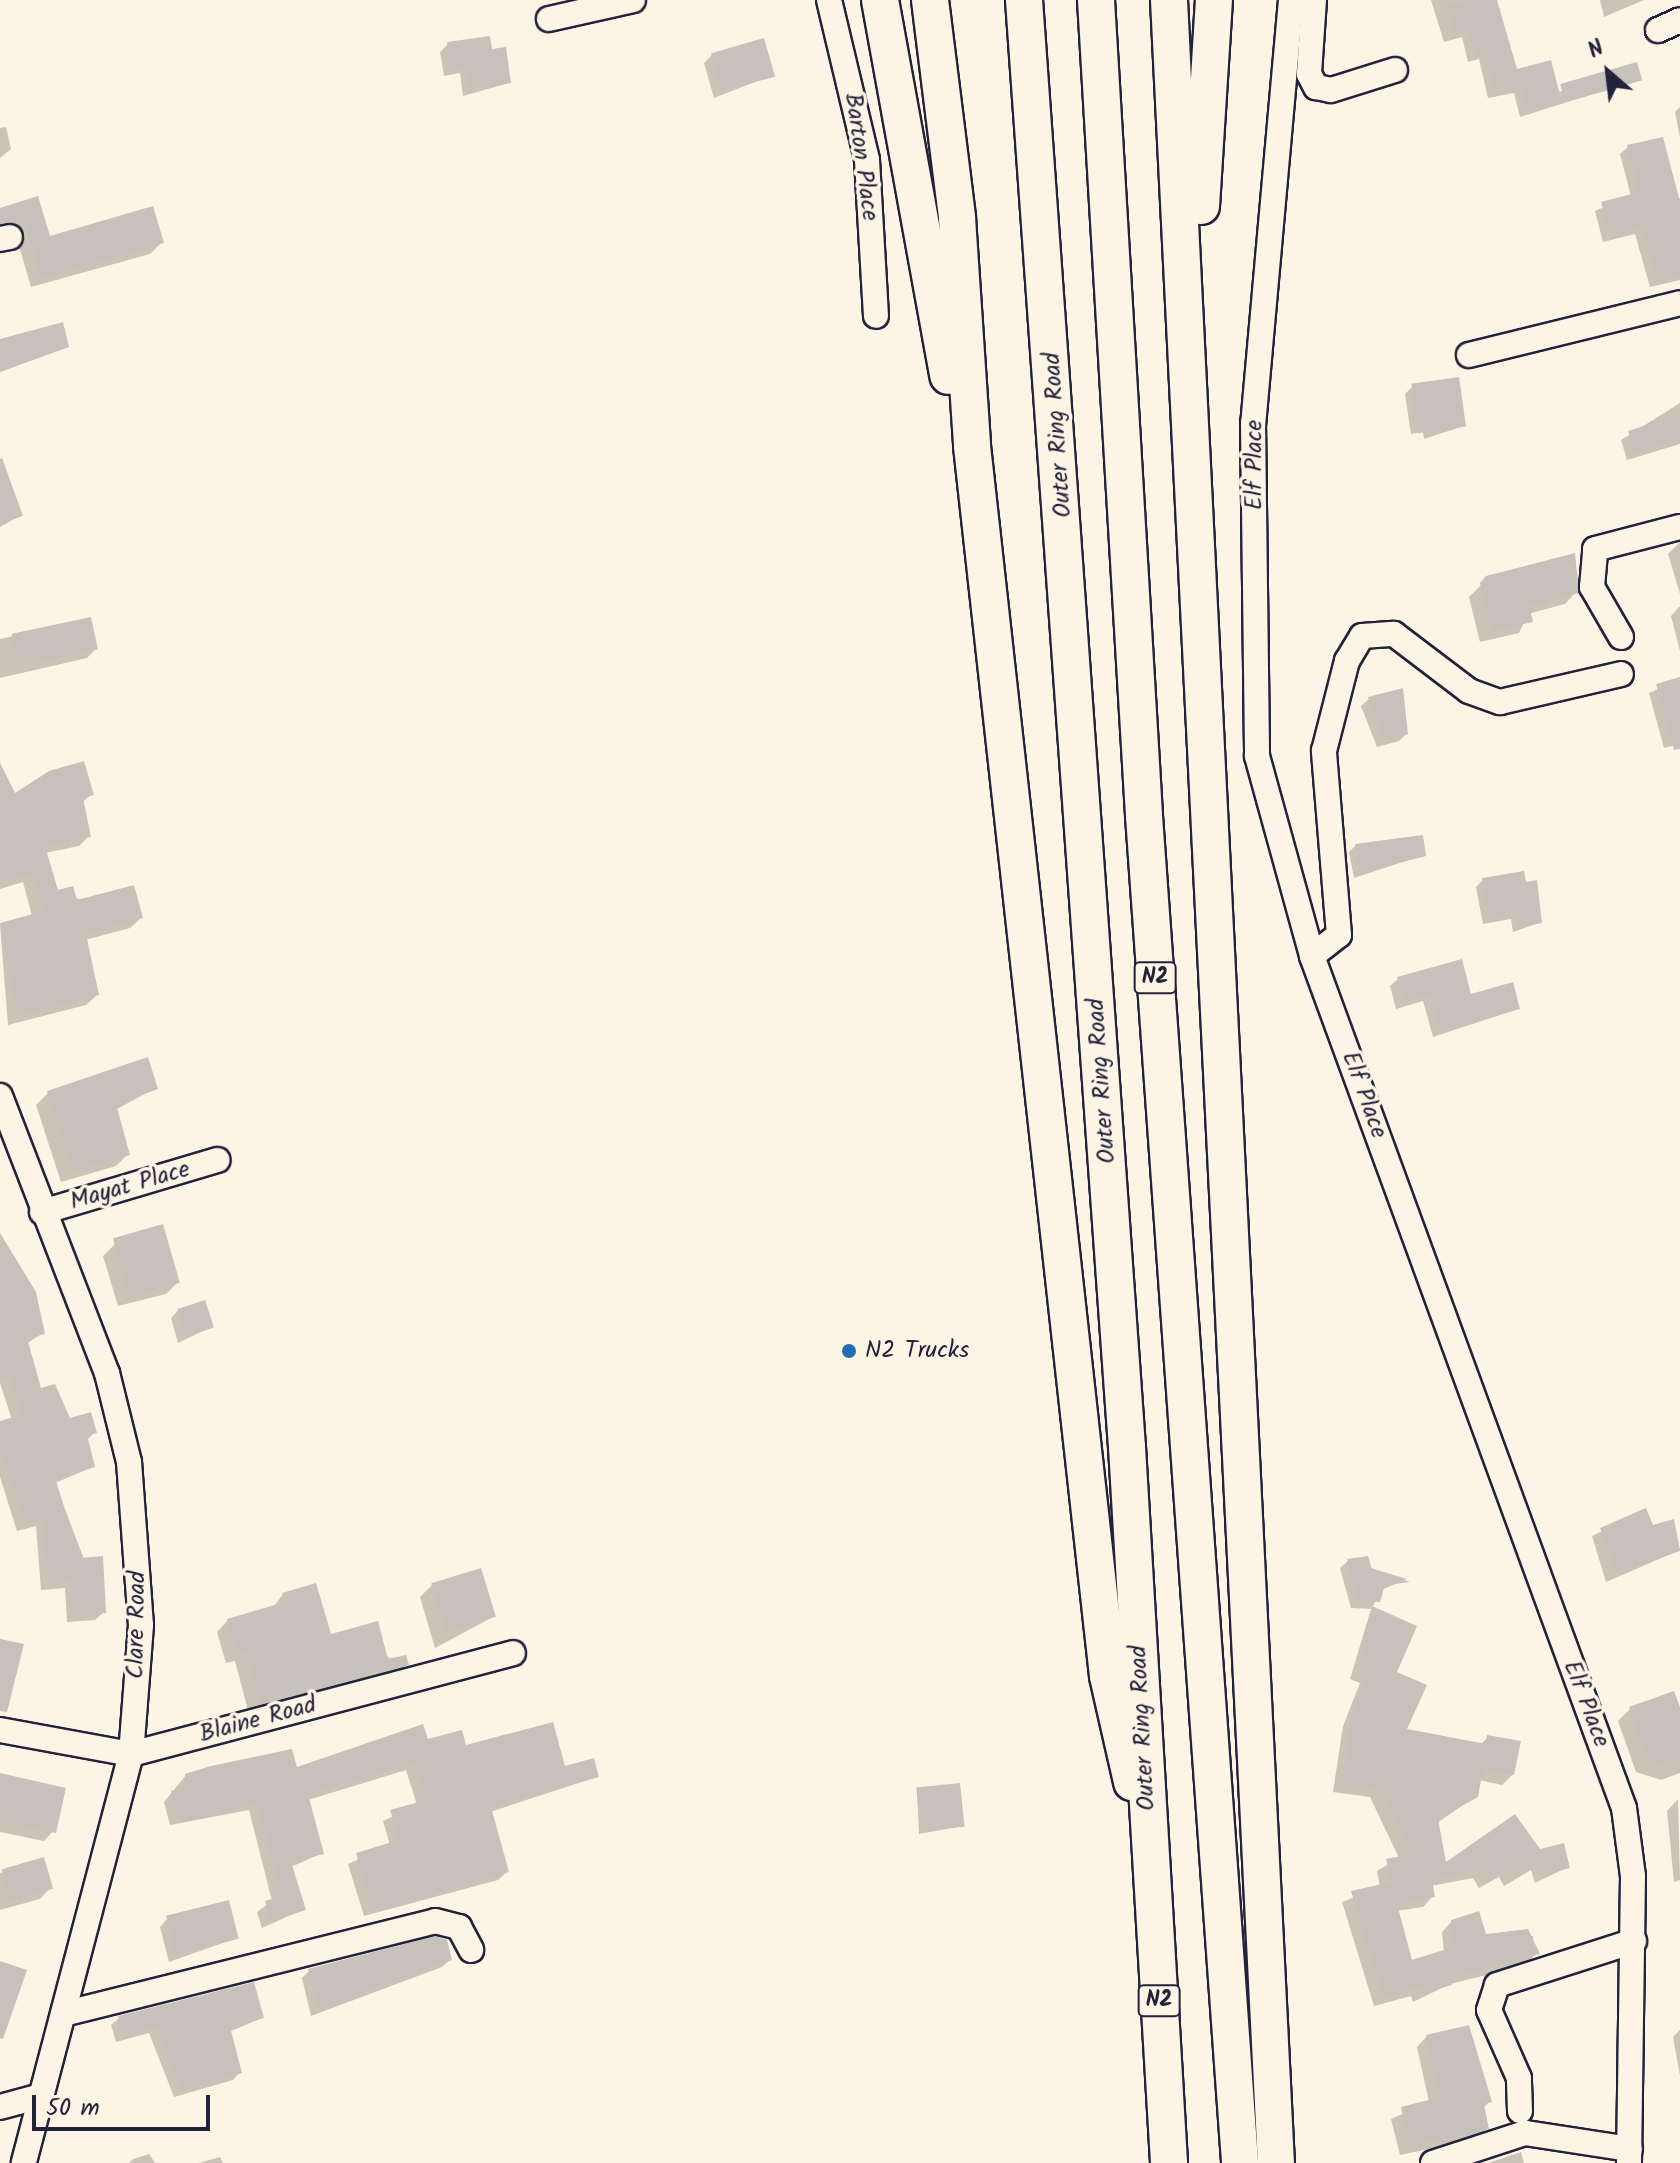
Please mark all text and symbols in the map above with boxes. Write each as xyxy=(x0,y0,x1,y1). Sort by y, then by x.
north arrow xyxy=(1568,32,1648,112)
text: N xyxy=(1582,32,1611,69)
street label: Barton Place xyxy=(838,91,884,223)
street label: Outer Ring Road xyxy=(1038,351,1078,519)
street label: Elf Place xyxy=(1241,420,1269,510)
road number: N2 xyxy=(1133,960,1177,996)
street label: Outer Ring Road xyxy=(1082,997,1122,1165)
street label: Elf Place xyxy=(1335,1048,1393,1142)
street label: Mayat Place xyxy=(67,1155,193,1217)
place label: N2 Trucks xyxy=(865,1337,969,1365)
marker: N2 Trucks xyxy=(840,1342,858,1360)
street label: Clare Road xyxy=(122,1571,152,1679)
street label: Outer Ring Road xyxy=(1124,1645,1162,1811)
street label: Elf Place xyxy=(1556,1657,1616,1751)
street label: Blaine Road xyxy=(197,1691,319,1749)
road number: N2 xyxy=(1137,1983,1181,2019)
scale bar xyxy=(36,2079,214,2129)
text: 50 m xyxy=(46,2089,100,2128)

